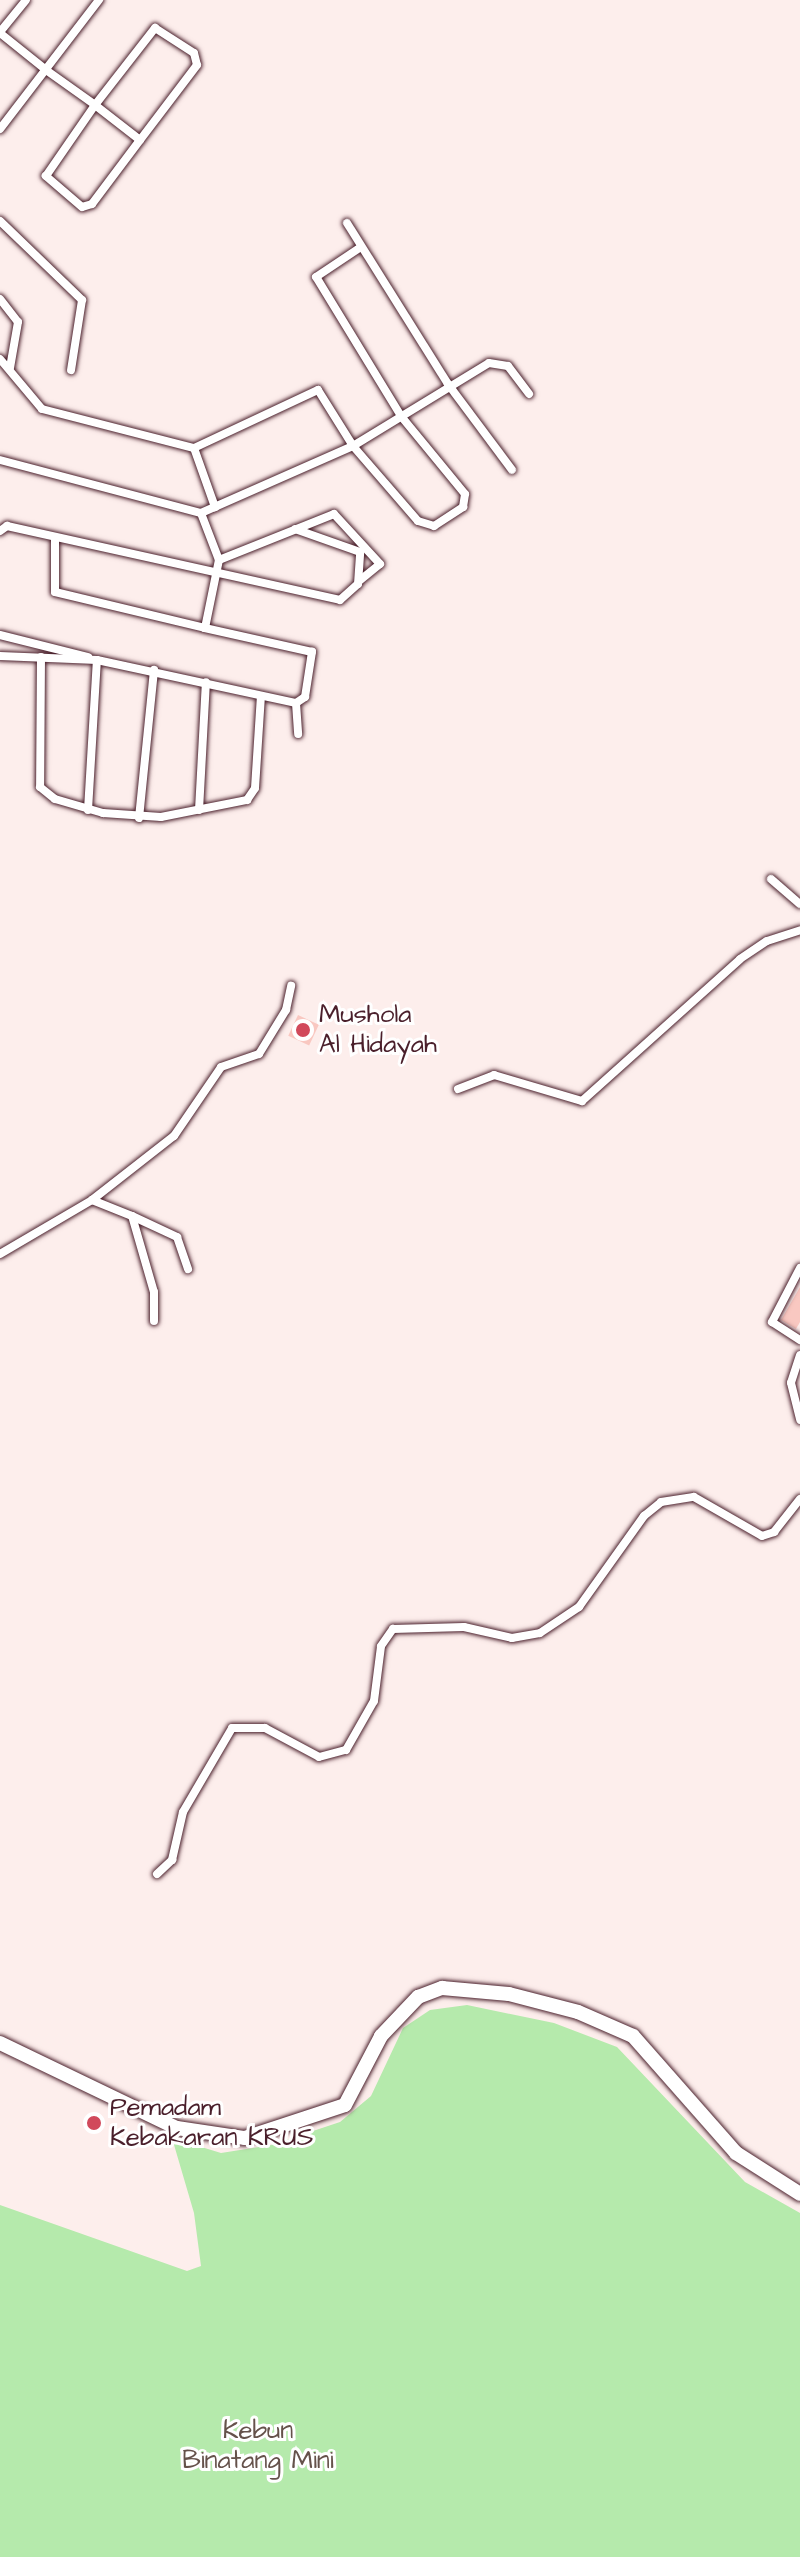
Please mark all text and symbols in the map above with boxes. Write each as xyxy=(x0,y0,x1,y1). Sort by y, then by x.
place label: Mushola Al Hidayah xyxy=(319,999,437,1060)
marker: Mushola Al Hidayah xyxy=(294,1021,312,1039)
place label: Pemadam Kebakaran KRUS xyxy=(110,2092,313,2154)
marker: Pemadam Kebakaran KRUS xyxy=(85,2114,103,2132)
park label: Kebun Binatang Mini xyxy=(182,2415,334,2476)

